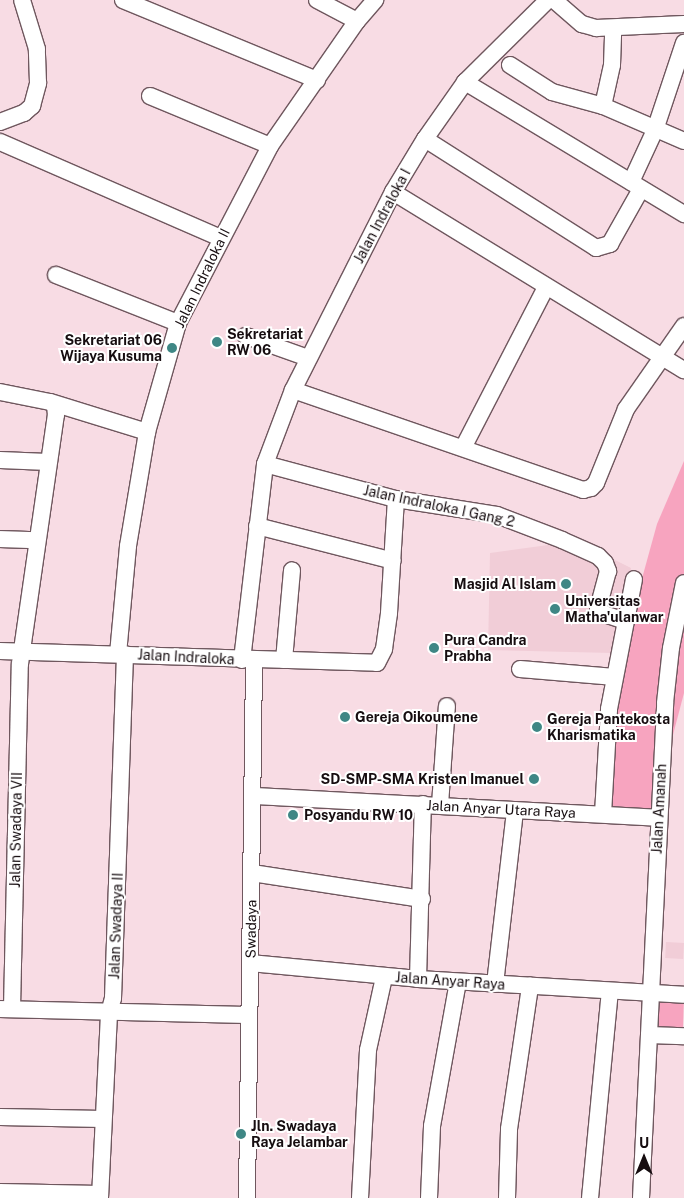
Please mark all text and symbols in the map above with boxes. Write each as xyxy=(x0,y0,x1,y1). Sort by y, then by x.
street label: Jalan Indraloka I xyxy=(350,166,414,266)
street label: Jalan Indraloka II xyxy=(171,226,233,330)
place label: Sekretariat RW 06 xyxy=(227,326,303,358)
place label: Sekretariat 06 Wijaya Kusuma xyxy=(60,332,162,364)
marker: Sekretariat RW 06 xyxy=(211,336,223,348)
marker: Sekretariat 06 Wijaya Kusuma xyxy=(166,342,178,354)
street label: Jalan Indraloka I Gang 2 xyxy=(362,482,516,530)
place label: Masjid Al Islam xyxy=(454,576,556,592)
marker: Masjid Al Islam xyxy=(560,578,572,590)
place label: Universitas Matha'ulanwar xyxy=(565,593,664,626)
marker: Universitas Matha'ulanwar xyxy=(549,603,561,615)
place label: Pura Candra Prabha xyxy=(444,632,526,664)
marker: Pura Candra Prabha xyxy=(428,642,440,654)
street label: Jalan Indraloka xyxy=(137,646,235,668)
place label: Gereja Oikoumene xyxy=(355,709,478,725)
marker: Gereja Oikoumene xyxy=(339,711,351,723)
place label: Gereja Pantekosta Kharismatika xyxy=(547,711,670,744)
marker: Gereja Pantekosta Kharismatika xyxy=(531,721,543,733)
street label: Jalan Amanah xyxy=(648,764,670,854)
place label: SD-SMP-SMA Kristen Imanuel xyxy=(320,771,524,787)
street label: Jalan Swadaya VII xyxy=(7,772,25,888)
marker: SD-SMP-SMA Kristen Imanuel xyxy=(528,773,540,785)
street label: Jalan Anyar Utara Raya xyxy=(426,797,576,821)
place label: Posyandu RW 10 xyxy=(304,807,413,823)
marker: Posyandu RW 10 xyxy=(286,808,300,822)
street label: Jalan Swadaya II xyxy=(106,872,126,980)
street label: Swadaya xyxy=(242,899,260,959)
street label: Jalan Anyar Raya xyxy=(394,969,506,993)
place label: Jln. Swadaya Raya Jelambar xyxy=(251,1118,348,1150)
marker: Jln. Swadaya Raya Jelambar xyxy=(235,1128,247,1140)
north arrow xyxy=(619,1133,669,1183)
text: U xyxy=(639,1135,649,1151)

